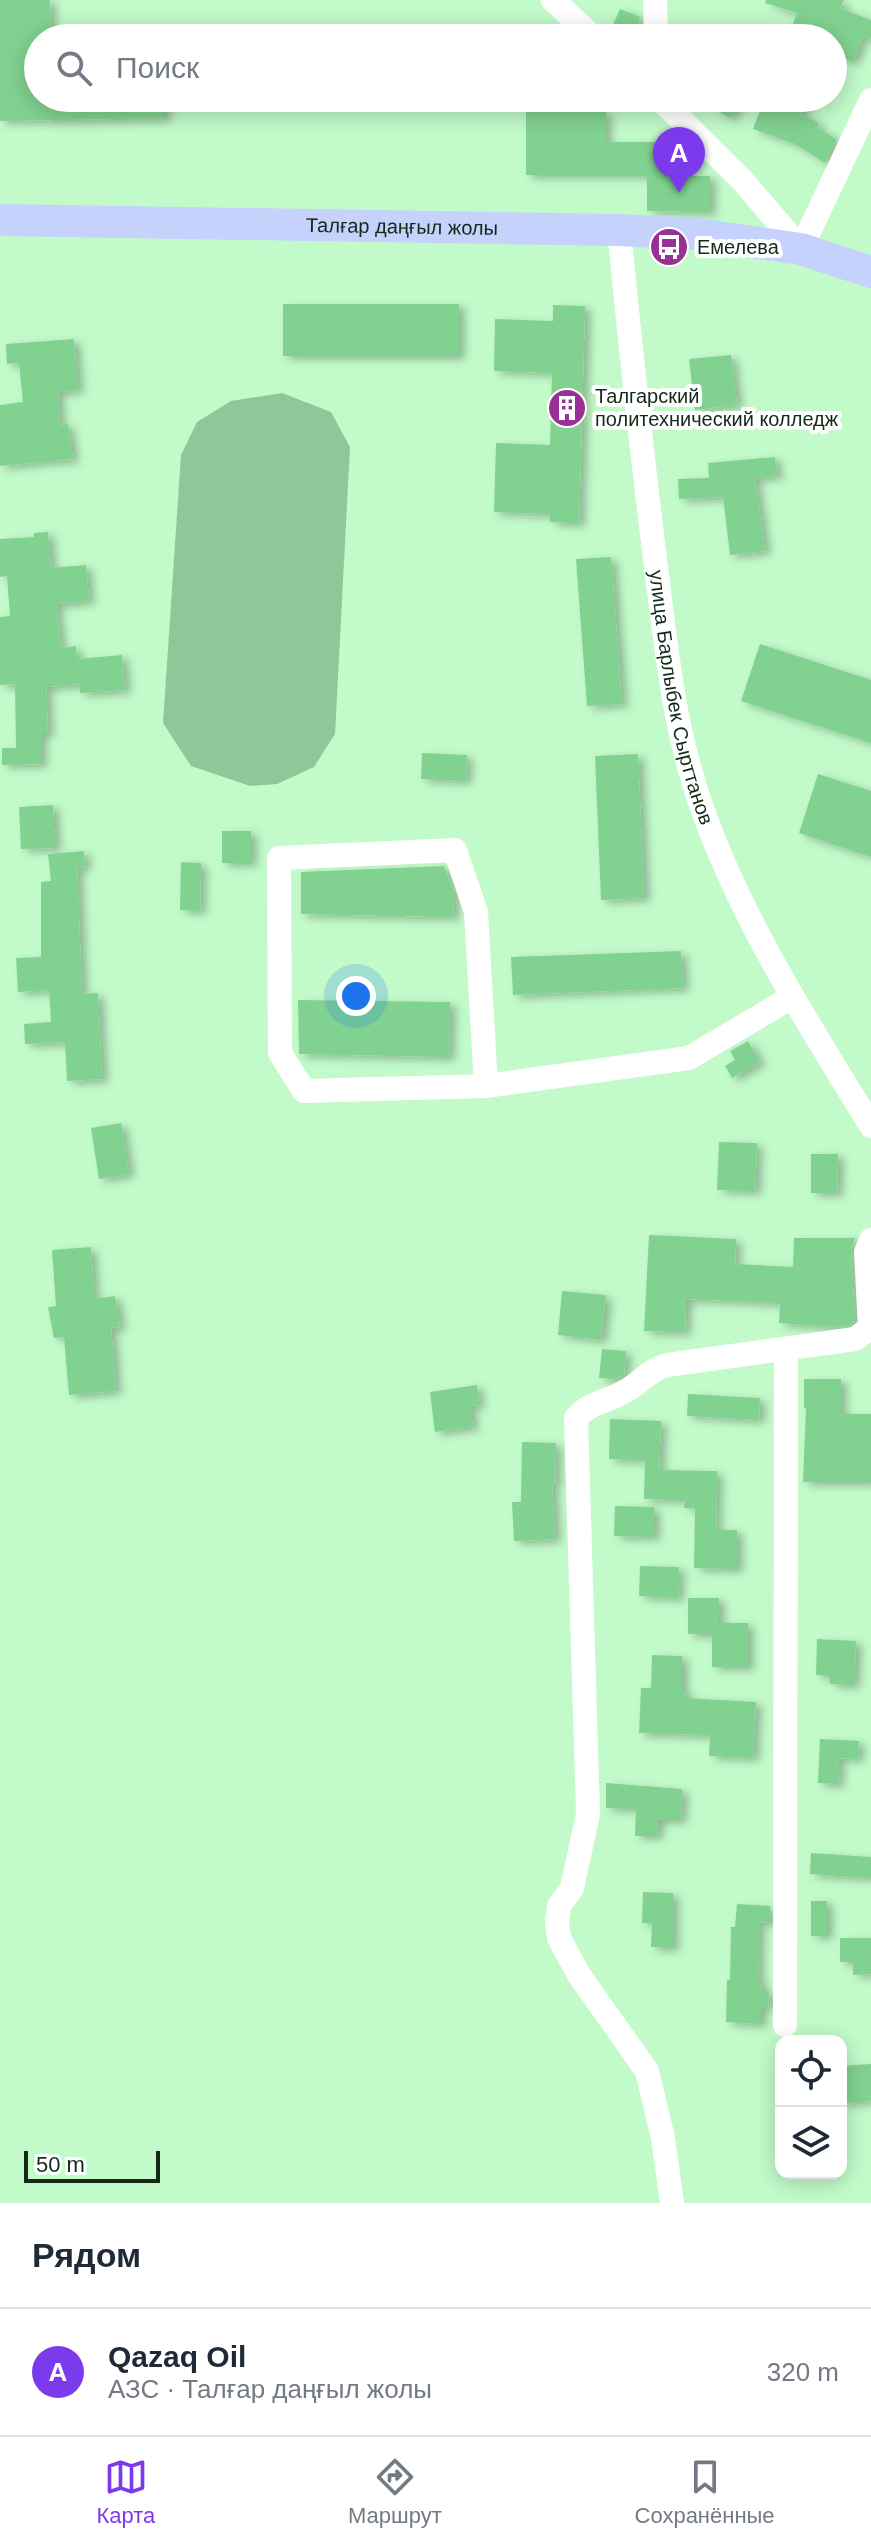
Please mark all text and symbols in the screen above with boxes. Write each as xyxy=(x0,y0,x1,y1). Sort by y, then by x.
search box xyxy=(24,24,847,112)
icon: search xyxy=(52,46,96,90)
text: Поиск xyxy=(116,51,199,84)
pin: A xyxy=(653,127,705,193)
street label: Талғар даңғыл жолы xyxy=(306,214,498,239)
bus stop icon: Емелева xyxy=(648,226,690,268)
place label: Емелева xyxy=(697,236,780,258)
place label: Талгарский политехнический колледж xyxy=(595,385,839,430)
building icon: Талгарский политехнический колледж xyxy=(546,387,588,429)
street label: улица Барлыбек Сырттанов xyxy=(645,569,718,828)
your location xyxy=(336,976,376,1016)
map controls xyxy=(775,2035,847,2179)
button: locate xyxy=(775,2035,847,2107)
button: layers xyxy=(775,2107,847,2179)
scale bar xyxy=(24,2147,160,2183)
text: 50 m xyxy=(36,2152,85,2177)
text: Рядом xyxy=(32,2236,141,2274)
text: Qazaq Oil xyxy=(108,2340,246,2373)
text: A xyxy=(49,2357,67,2387)
text: 320 m xyxy=(767,2357,839,2387)
text: АЗС · Талғар даңғыл жолы xyxy=(108,2374,432,2404)
tab: Карта xyxy=(96,2455,155,2529)
tab: Маршрут xyxy=(348,2455,442,2529)
tab: Сохранённые xyxy=(635,2455,775,2529)

